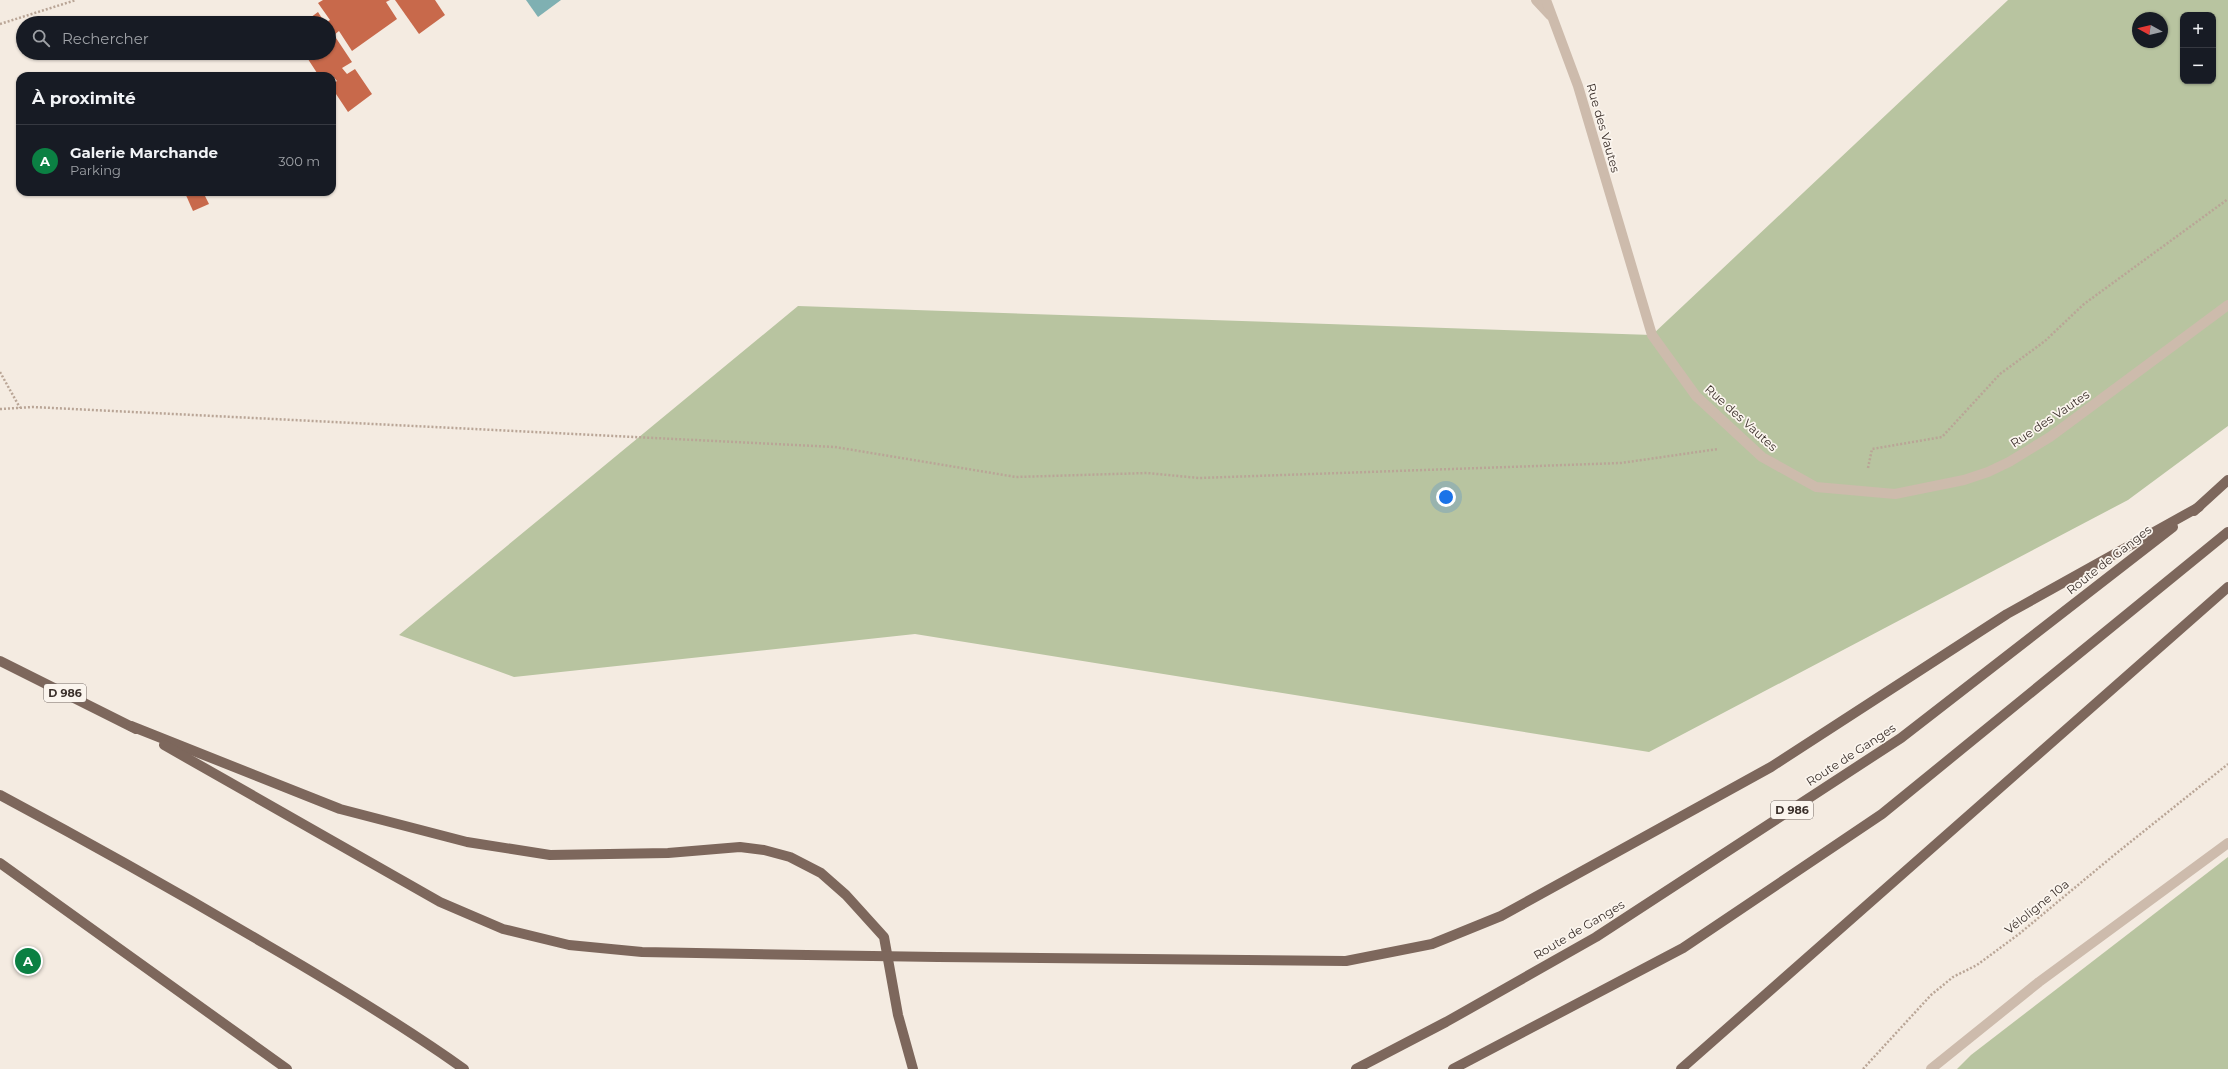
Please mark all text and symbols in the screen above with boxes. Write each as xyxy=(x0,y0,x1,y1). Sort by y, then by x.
north arrow xyxy=(2132,12,2168,48)
map controls xyxy=(2180,12,2216,84)
button: + xyxy=(2180,12,2216,48)
search box xyxy=(16,16,336,60)
icon: search xyxy=(30,27,52,49)
text: Rechercher xyxy=(62,29,149,48)
button: − xyxy=(2180,48,2216,84)
street label: Rue des Vautes xyxy=(1584,82,1623,174)
text: À proximité xyxy=(32,88,136,108)
text: Galerie Marchande xyxy=(70,143,218,162)
text: A xyxy=(40,153,50,169)
text: 300 m xyxy=(278,153,320,169)
text: Parking xyxy=(70,162,121,178)
street label: Rue des Vautes xyxy=(1702,381,1781,454)
street label: Rue des Vautes xyxy=(2007,387,2092,451)
your location xyxy=(1436,487,1456,507)
street label: Route de Ganges xyxy=(2063,522,2154,597)
road number: D 986 xyxy=(44,684,86,702)
street label: Route de Ganges xyxy=(1803,720,1898,789)
road number: D 986 xyxy=(1771,801,1813,819)
street label: Véloligne 10a xyxy=(2002,876,2072,937)
street label: Route de Ganges xyxy=(1530,896,1627,963)
pin: A xyxy=(15,946,41,976)

